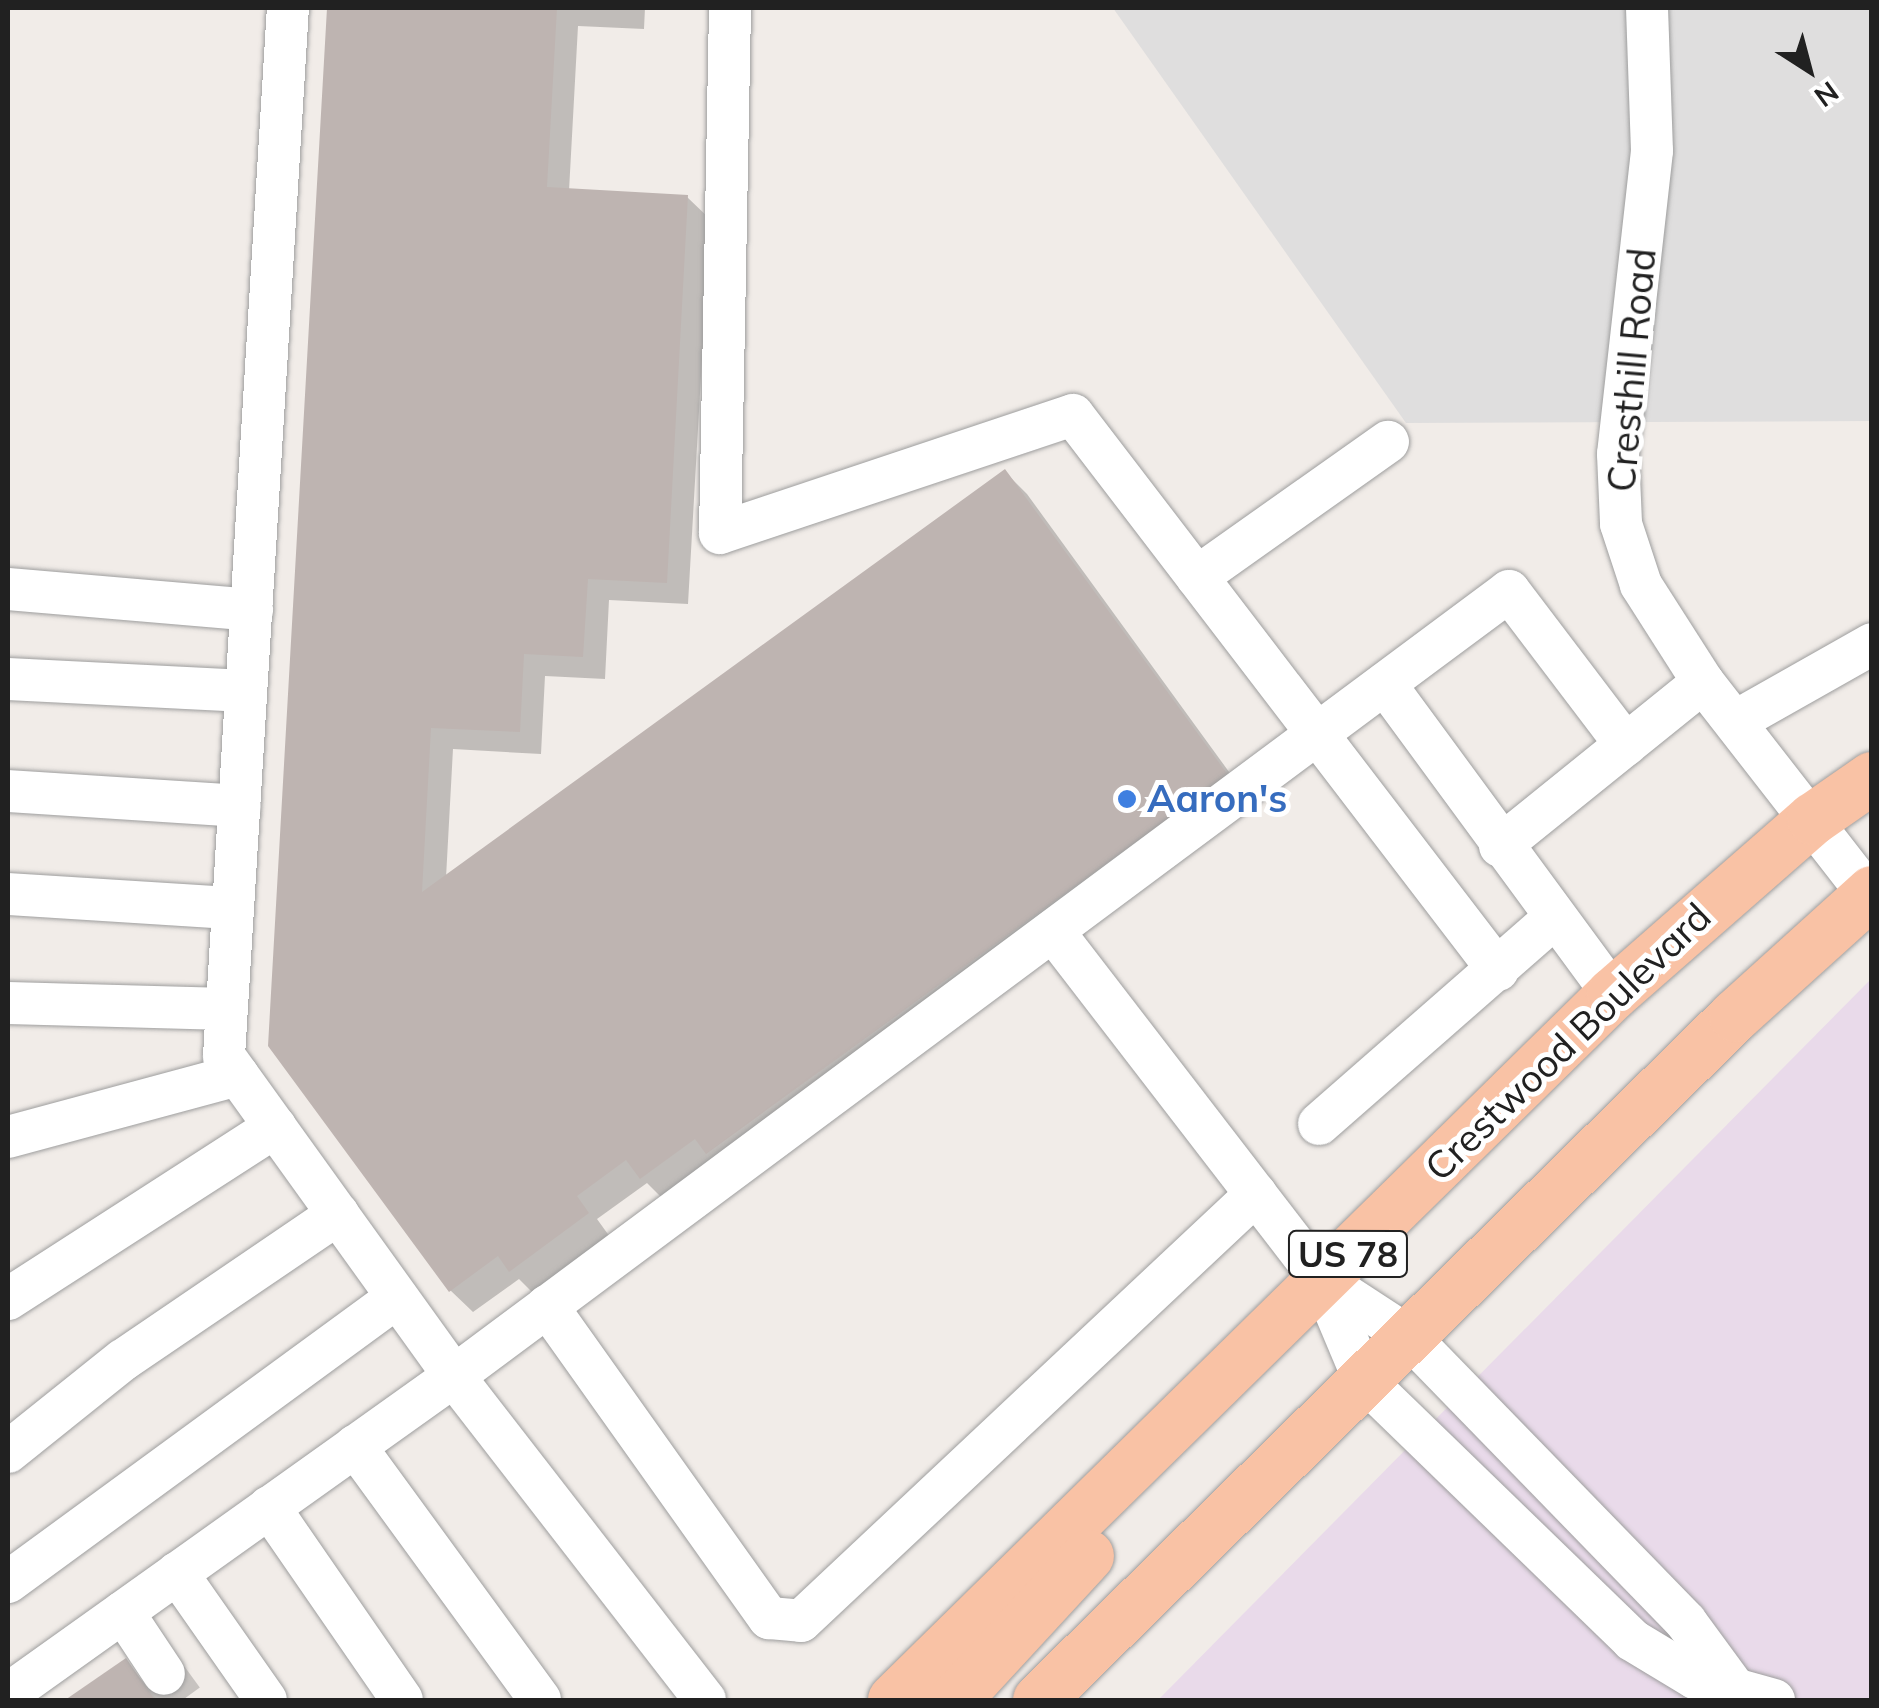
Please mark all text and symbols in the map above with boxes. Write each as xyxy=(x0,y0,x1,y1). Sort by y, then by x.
north arrow xyxy=(1759,20,1859,120)
text: N xyxy=(1808,74,1846,115)
street label: Cresthill Road xyxy=(1599,246,1665,494)
place label: Aaron's xyxy=(1147,776,1287,822)
marker: Aaron's xyxy=(1116,788,1138,810)
street label: Crestwood Boulevard xyxy=(1416,894,1720,1190)
road number: US 78 xyxy=(1286,1224,1410,1284)

